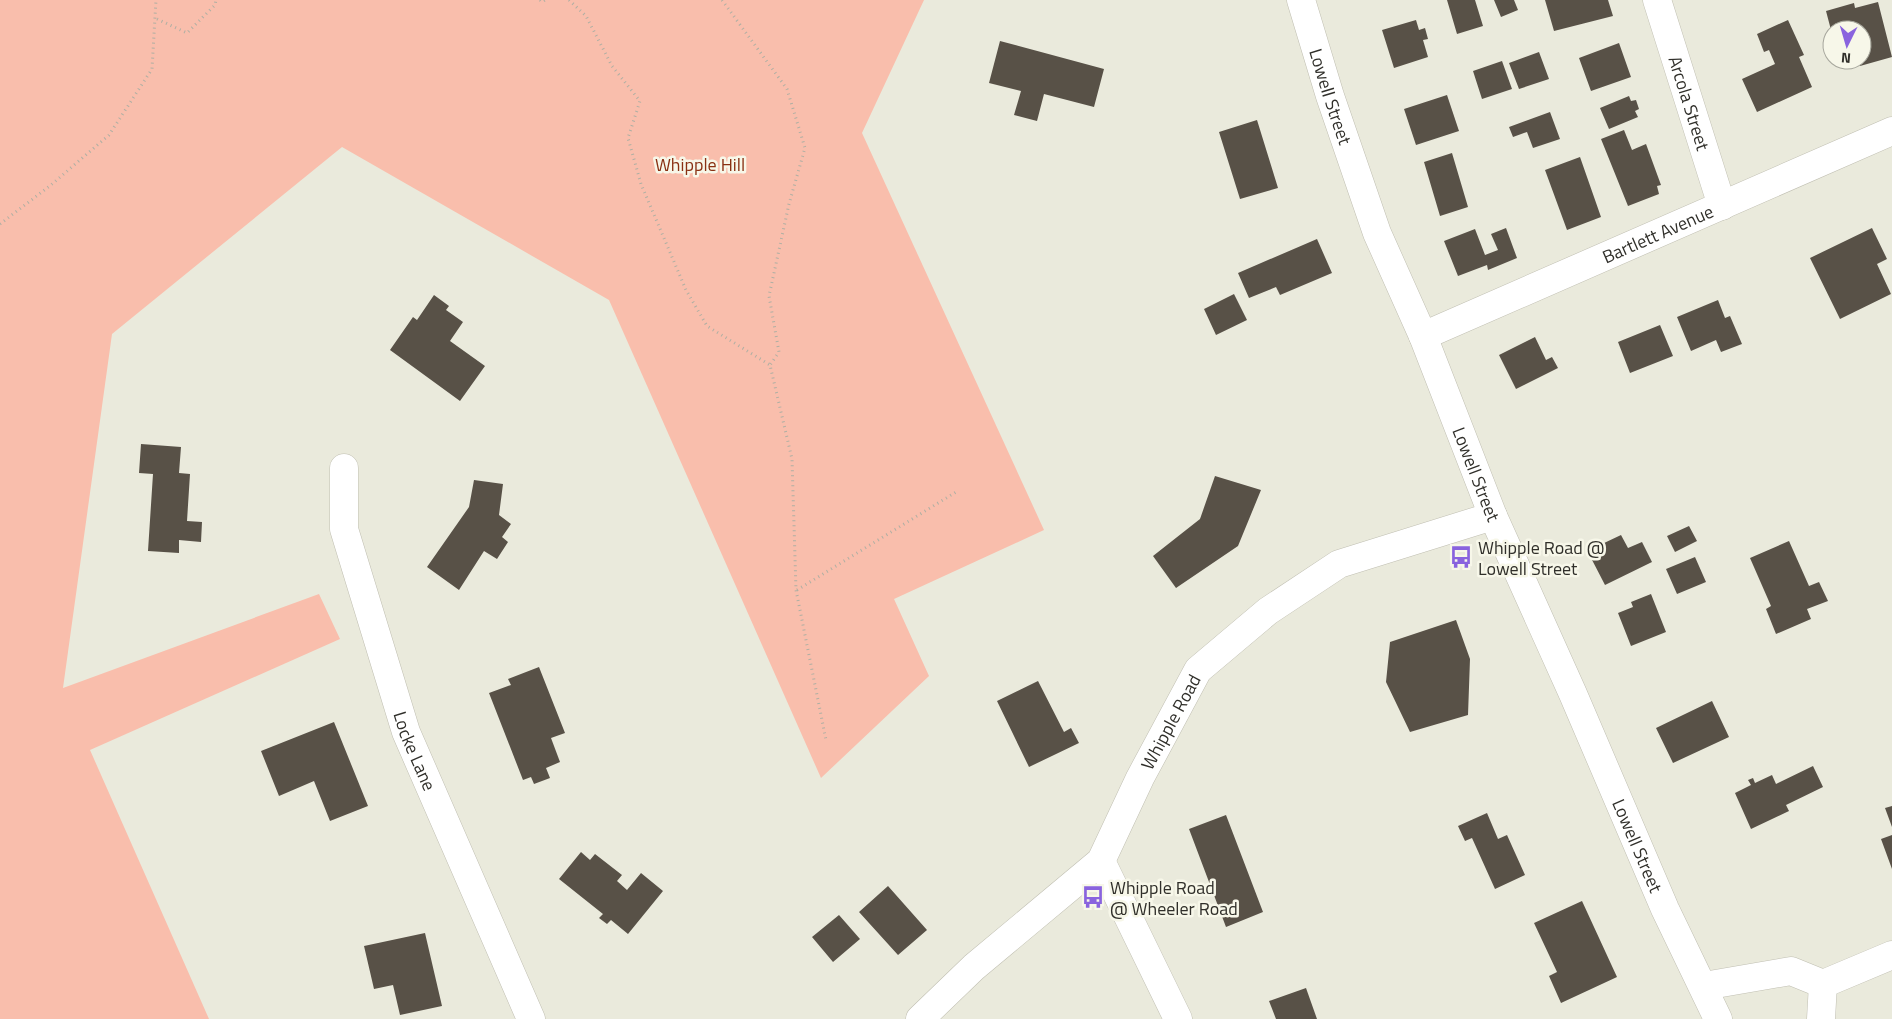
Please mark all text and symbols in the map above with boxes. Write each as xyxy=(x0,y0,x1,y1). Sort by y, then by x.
north arrow xyxy=(1822,20,1872,70)
street label: Lowell Street xyxy=(1303,45,1359,149)
text: N xyxy=(1840,48,1852,69)
street label: Arcola Street xyxy=(1662,52,1717,154)
park label: Whipple Hill xyxy=(655,151,745,178)
street label: Bartlett Avenue xyxy=(1598,197,1717,270)
street label: Lowell Street xyxy=(1446,423,1508,526)
place label: Whipple Road @ Lowell Street xyxy=(1478,534,1604,582)
bus stop icon: Whipple Road @ Lowell Street xyxy=(1448,544,1474,570)
street label: Whipple Road xyxy=(1134,669,1207,774)
street label: Locke Lane xyxy=(387,708,443,795)
street label: Lowell Street xyxy=(1606,794,1670,897)
place label: Whipple Road @ Wheeler Road xyxy=(1110,874,1238,922)
bus stop icon: Whipple Road @ Wheeler Road xyxy=(1080,884,1106,910)

